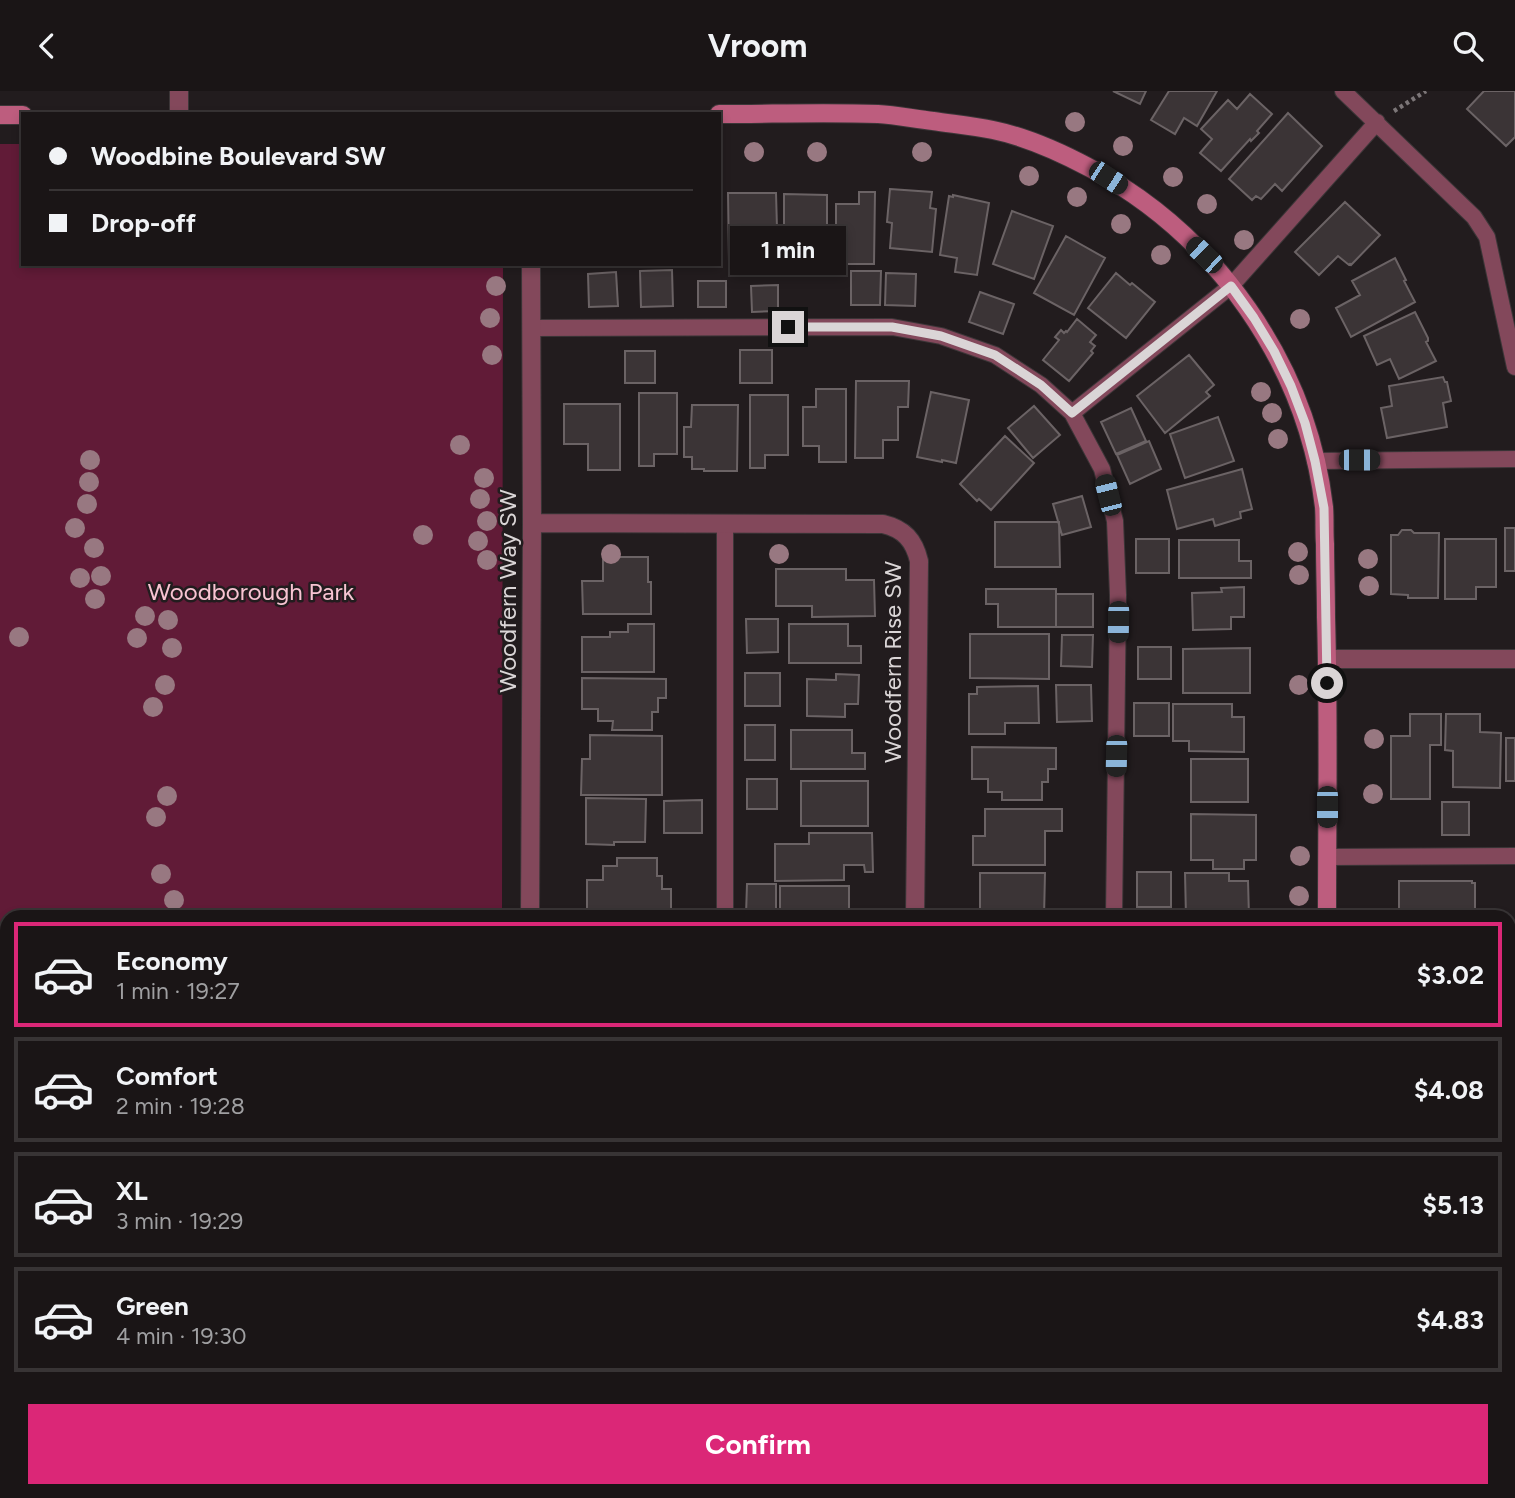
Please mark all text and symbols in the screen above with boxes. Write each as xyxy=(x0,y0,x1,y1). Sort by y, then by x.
icon: back xyxy=(28,27,66,65)
text: Vroom xyxy=(708,27,807,65)
icon: search xyxy=(1449,27,1487,65)
text: Woodbine Boulevard SW xyxy=(91,140,386,172)
car xyxy=(1085,158,1132,198)
text: Drop-off xyxy=(91,207,196,239)
callout: 1 min xyxy=(730,225,846,275)
car xyxy=(1182,233,1227,277)
text: 1 min xyxy=(761,236,815,264)
route end xyxy=(772,311,804,343)
car xyxy=(1339,450,1381,471)
car xyxy=(1093,472,1124,518)
street label: Woodfern Way SW xyxy=(493,489,522,693)
street label: Woodfern Rise SW xyxy=(878,561,907,763)
park label: Woodborough Park xyxy=(148,577,355,606)
car xyxy=(1108,601,1129,643)
route start xyxy=(1311,667,1343,699)
car xyxy=(1106,735,1127,777)
car xyxy=(1317,786,1338,828)
icon: car xyxy=(32,943,95,1006)
text: Economy xyxy=(116,945,228,977)
text: $3.02 xyxy=(1417,959,1484,991)
text: 1 min · 19:27 xyxy=(116,977,240,1005)
icon: car xyxy=(32,1058,95,1121)
text: Comfort xyxy=(116,1060,218,1092)
text: $4.08 xyxy=(1414,1074,1484,1106)
text: 2 min · 19:28 xyxy=(116,1092,245,1120)
icon: car xyxy=(32,1173,95,1236)
text: XL xyxy=(116,1175,148,1207)
text: $5.13 xyxy=(1423,1189,1484,1221)
text: 3 min · 19:29 xyxy=(116,1207,243,1235)
icon: car xyxy=(32,1288,95,1351)
text: Green xyxy=(116,1290,189,1322)
text: $4.83 xyxy=(1416,1304,1484,1336)
text: 4 min · 19:30 xyxy=(116,1322,247,1350)
button: Confirm xyxy=(28,1404,1488,1484)

